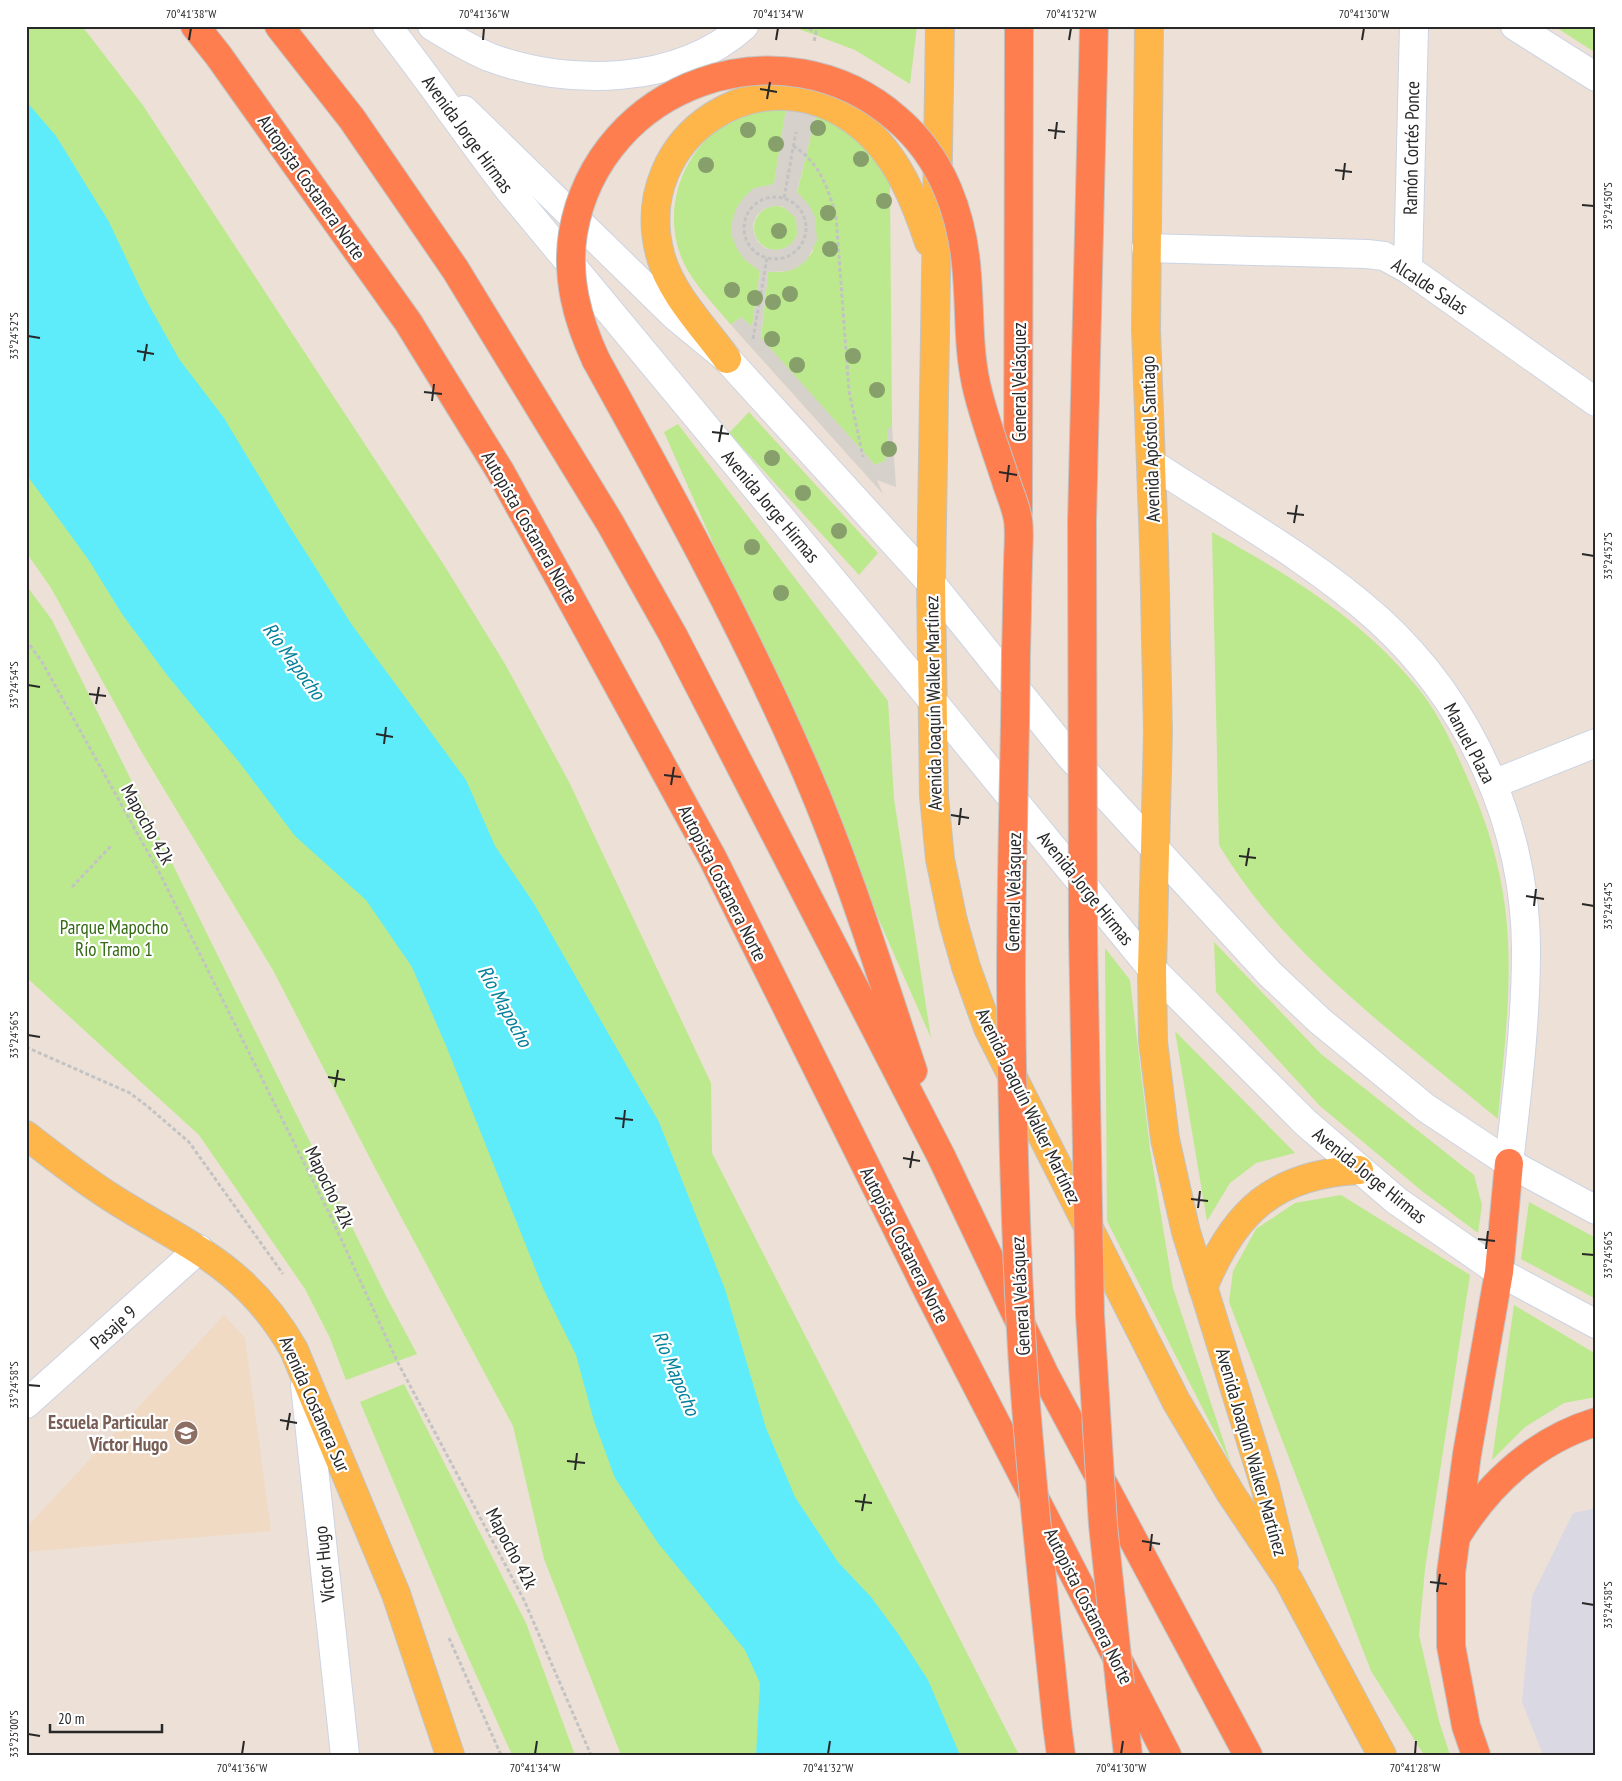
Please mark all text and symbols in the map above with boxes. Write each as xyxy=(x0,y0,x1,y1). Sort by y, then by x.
text: 70°41'38"W xyxy=(166,6,216,21)
text: 70°41'36"W xyxy=(459,6,509,21)
text: 70°41'34"W xyxy=(753,6,803,21)
text: 70°41'32"W xyxy=(1046,6,1096,21)
text: 70°41'30"W xyxy=(1339,6,1389,21)
street label: Avenida Jorge Hirmas xyxy=(417,70,519,198)
street label: Ramón Cortés Ponce xyxy=(1398,81,1424,215)
street label: Autopista Costanera Norte xyxy=(253,110,371,264)
text: 33°24'50"S xyxy=(1600,182,1615,230)
street label: Alcalde Salas xyxy=(1387,252,1473,320)
text: 33°24'52"S xyxy=(6,312,21,360)
street label: General Velásquez xyxy=(1007,322,1031,442)
street label: Avenida Apóstol Santiago xyxy=(1135,355,1165,523)
street label: Avenida Jorge Hirmas xyxy=(717,445,825,567)
street label: Autopista Costanera Norte xyxy=(477,447,583,608)
text: 33°24'52"S xyxy=(1600,532,1615,580)
street label: Avenida Joaquín Walker Martínez xyxy=(919,595,947,811)
water label: Río Mapocho xyxy=(257,617,332,706)
text: 33°24'54"S xyxy=(6,661,21,709)
street label: Manuel Plaza xyxy=(1439,699,1501,787)
street label: Mapocho 42k xyxy=(116,780,180,869)
street label: Autopista Costanera Norte xyxy=(673,801,773,965)
street label: Avenida Jorge Hirmas xyxy=(1033,826,1139,950)
street label: General Velásquez xyxy=(1000,832,1026,952)
text: 33°24'54"S xyxy=(1600,882,1615,930)
park label: Parque Mapocho Río Tramo 1 xyxy=(60,915,168,961)
water label: Río Mapocho xyxy=(472,961,539,1053)
street label: Avenida Joaquín Walker Martínez xyxy=(971,1004,1087,1208)
text: 33°24'56"S xyxy=(6,1011,21,1059)
street label: Avenida Jorge Hirmas xyxy=(1308,1122,1432,1228)
street label: Mapocho 42k xyxy=(300,1142,360,1232)
street label: Autopista Costanera Norte xyxy=(855,1163,955,1327)
text: 33°24'56"S xyxy=(1600,1231,1615,1279)
street label: General Velásquez xyxy=(1005,1236,1035,1356)
street label: Pasaje 9 xyxy=(85,1300,141,1354)
water label: Río Mapocho xyxy=(647,1327,706,1421)
street label: Avenida Costanera Sur xyxy=(274,1332,356,1476)
street label: Avenida Joaquín Walker Martínez xyxy=(1211,1345,1293,1559)
text: 33°24'58"S xyxy=(6,1361,21,1409)
place label: Escuela Particular Víctor Hugo xyxy=(48,1410,168,1456)
school or university icon: Escuela Particular Víctor Hugo xyxy=(173,1420,199,1446)
street label: Mapocho 42k xyxy=(481,1504,544,1593)
street label: Autopista Costanera Norte xyxy=(1039,1524,1139,1688)
street label: Víctor Hugo xyxy=(308,1525,340,1604)
text: 33°24'58"S xyxy=(1600,1581,1615,1629)
scale bar xyxy=(50,1701,162,1733)
text: 20 m xyxy=(58,1709,84,1728)
text: 33°25'00"S xyxy=(6,1710,21,1758)
text: 70°41'36"W xyxy=(217,1760,267,1775)
text: 70°41'34"W xyxy=(510,1760,560,1775)
text: 70°41'32"W xyxy=(803,1760,853,1775)
text: 70°41'30"W xyxy=(1096,1760,1146,1775)
text: 70°41'28"W xyxy=(1390,1760,1440,1775)

